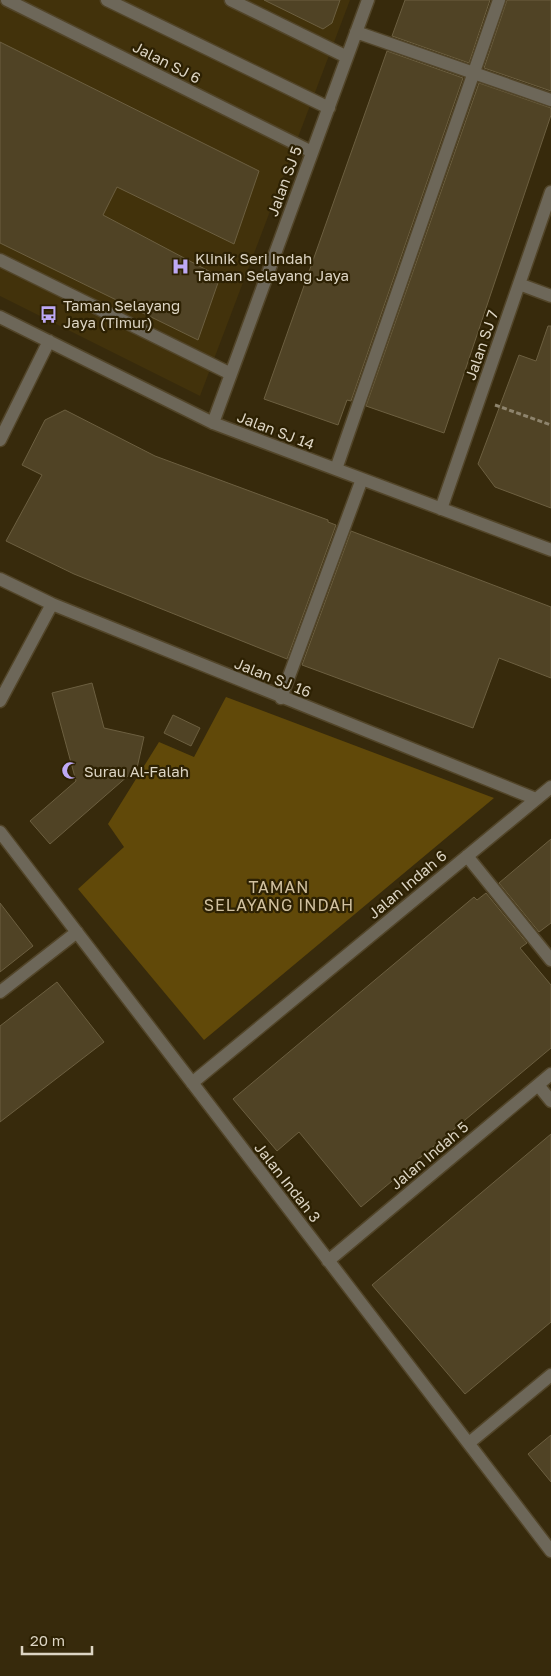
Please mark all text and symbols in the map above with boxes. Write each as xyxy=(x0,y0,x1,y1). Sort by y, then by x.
street label: Jalan SJ 6 xyxy=(130,37,204,87)
street label: Jalan SJ 5 xyxy=(263,143,305,219)
place label: Klinik Seri Indah Taman Selayang Jaya xyxy=(195,249,349,284)
hospital icon: Klinik Seri Indah Taman Selayang Jaya xyxy=(171,257,191,277)
place label: Taman Selayang Jaya (Timur) xyxy=(63,296,180,331)
bus stop icon: Taman Selayang Jaya (Timur) xyxy=(39,304,59,324)
street label: Jalan SJ 7 xyxy=(461,308,501,382)
street label: Jalan SJ 14 xyxy=(235,407,317,453)
street label: Jalan SJ 16 xyxy=(232,653,314,701)
mosque icon: Surau Al-Falah xyxy=(60,761,80,781)
place label: Surau Al-Falah xyxy=(84,762,189,780)
street label: Jalan Indah 6 xyxy=(364,846,450,922)
district label: TAMAN SELAYANG INDAH xyxy=(204,877,354,915)
street label: Jalan Indah 5 xyxy=(386,1117,472,1193)
street label: Jalan Indah 3 xyxy=(251,1138,325,1226)
scale bar xyxy=(22,1624,92,1656)
text: 20 m xyxy=(30,1631,65,1649)

